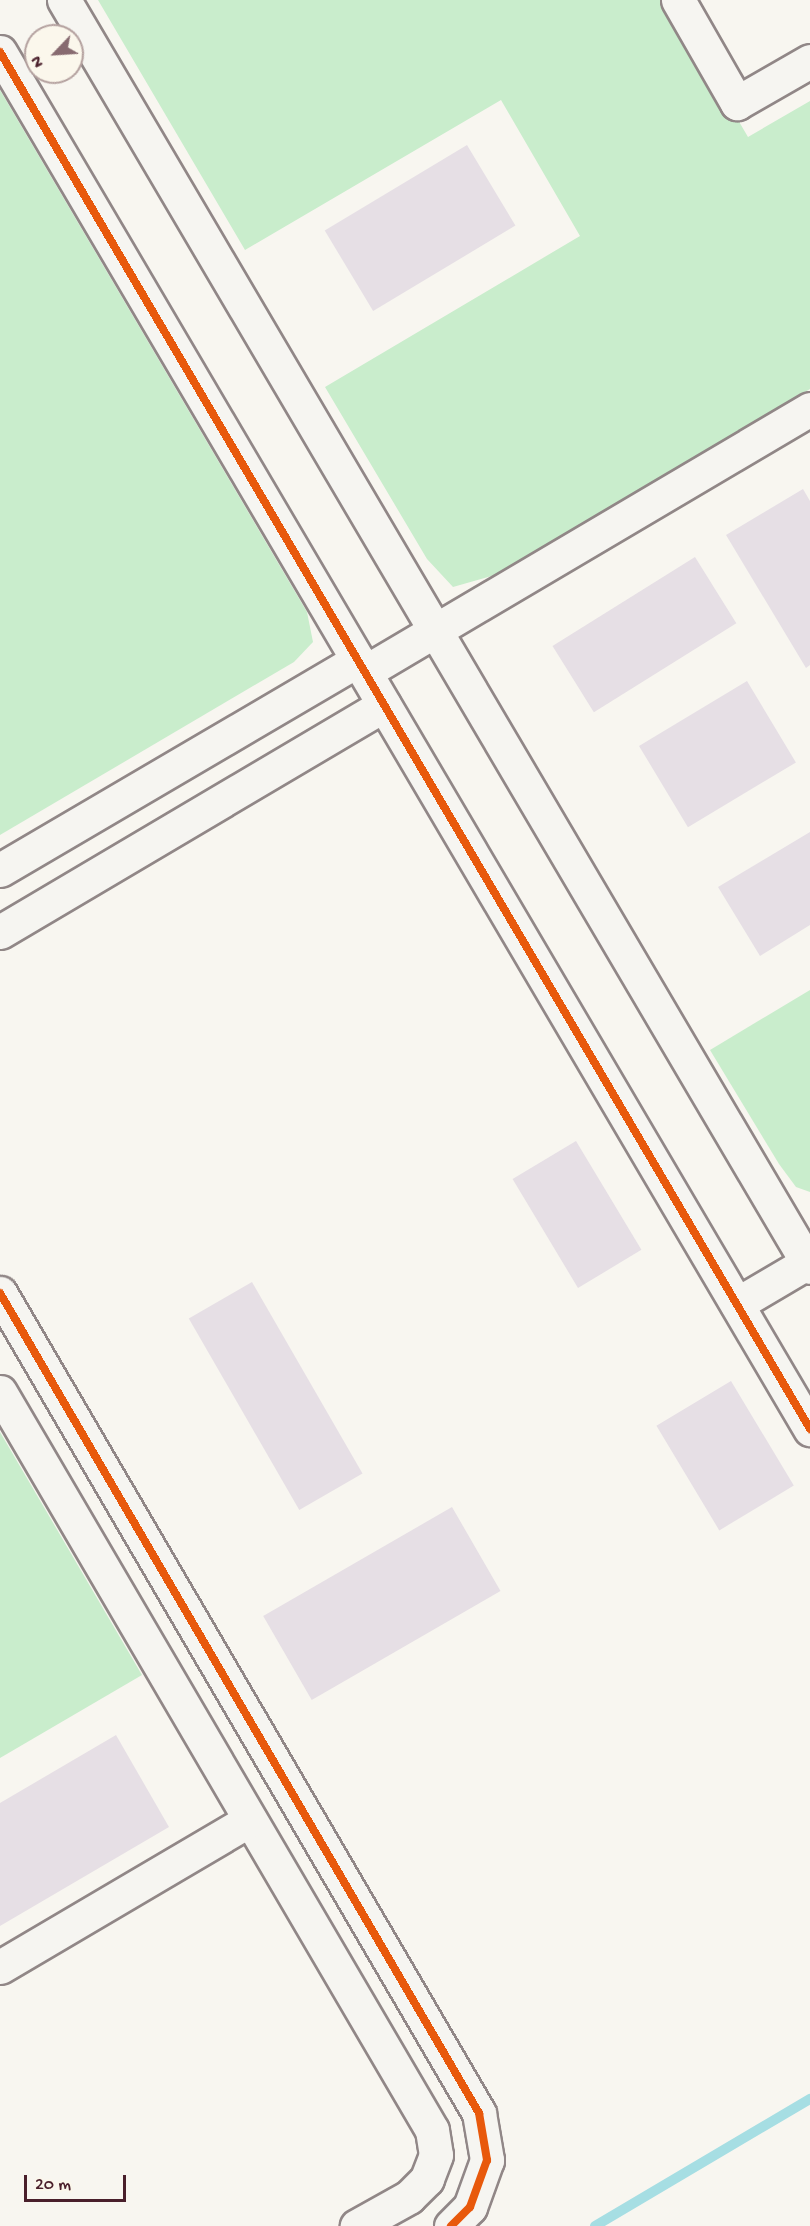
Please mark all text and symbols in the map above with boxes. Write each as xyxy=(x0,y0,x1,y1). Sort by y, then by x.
north arrow xyxy=(24,24,84,84)
text: N xyxy=(28,52,50,70)
scale bar xyxy=(27,2163,129,2201)
text: 20 m xyxy=(35,2175,71,2196)

